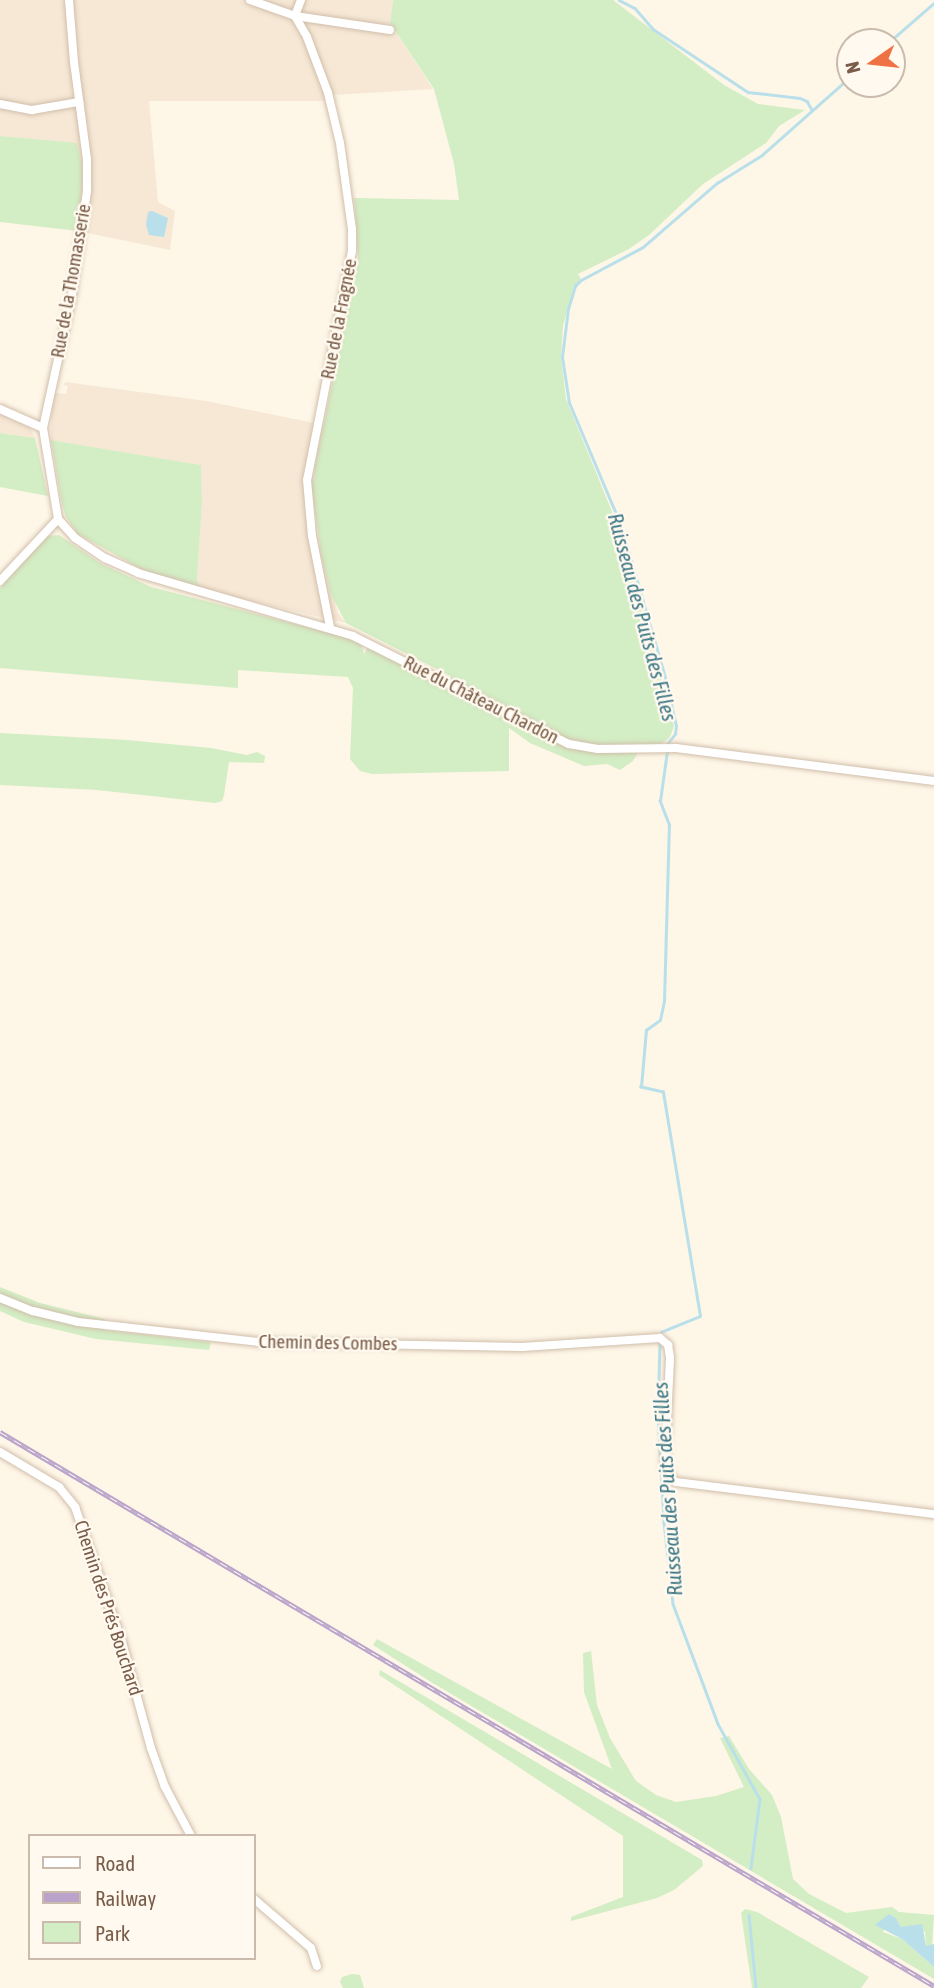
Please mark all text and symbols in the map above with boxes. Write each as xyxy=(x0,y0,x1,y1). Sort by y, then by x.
north arrow xyxy=(836,28,906,98)
text: N xyxy=(841,59,865,76)
street label: Rue de la Thomasserie xyxy=(46,202,96,360)
street label: Rue de la Fragnée xyxy=(316,257,362,381)
water label: Ruisseau des Puits des Filles xyxy=(603,510,683,724)
street label: Rue du Château Chardon xyxy=(400,651,562,749)
street label: Chemin des Combes xyxy=(258,1330,398,1356)
water label: Ruisseau des Puits des Filles xyxy=(647,1381,687,1597)
street label: Chemin des Prés Bouchard xyxy=(69,1518,147,1698)
legend xyxy=(28,1834,256,1960)
text: Road xyxy=(95,1851,135,1875)
text: Railway xyxy=(95,1886,156,1910)
text: Park xyxy=(95,1921,130,1945)

